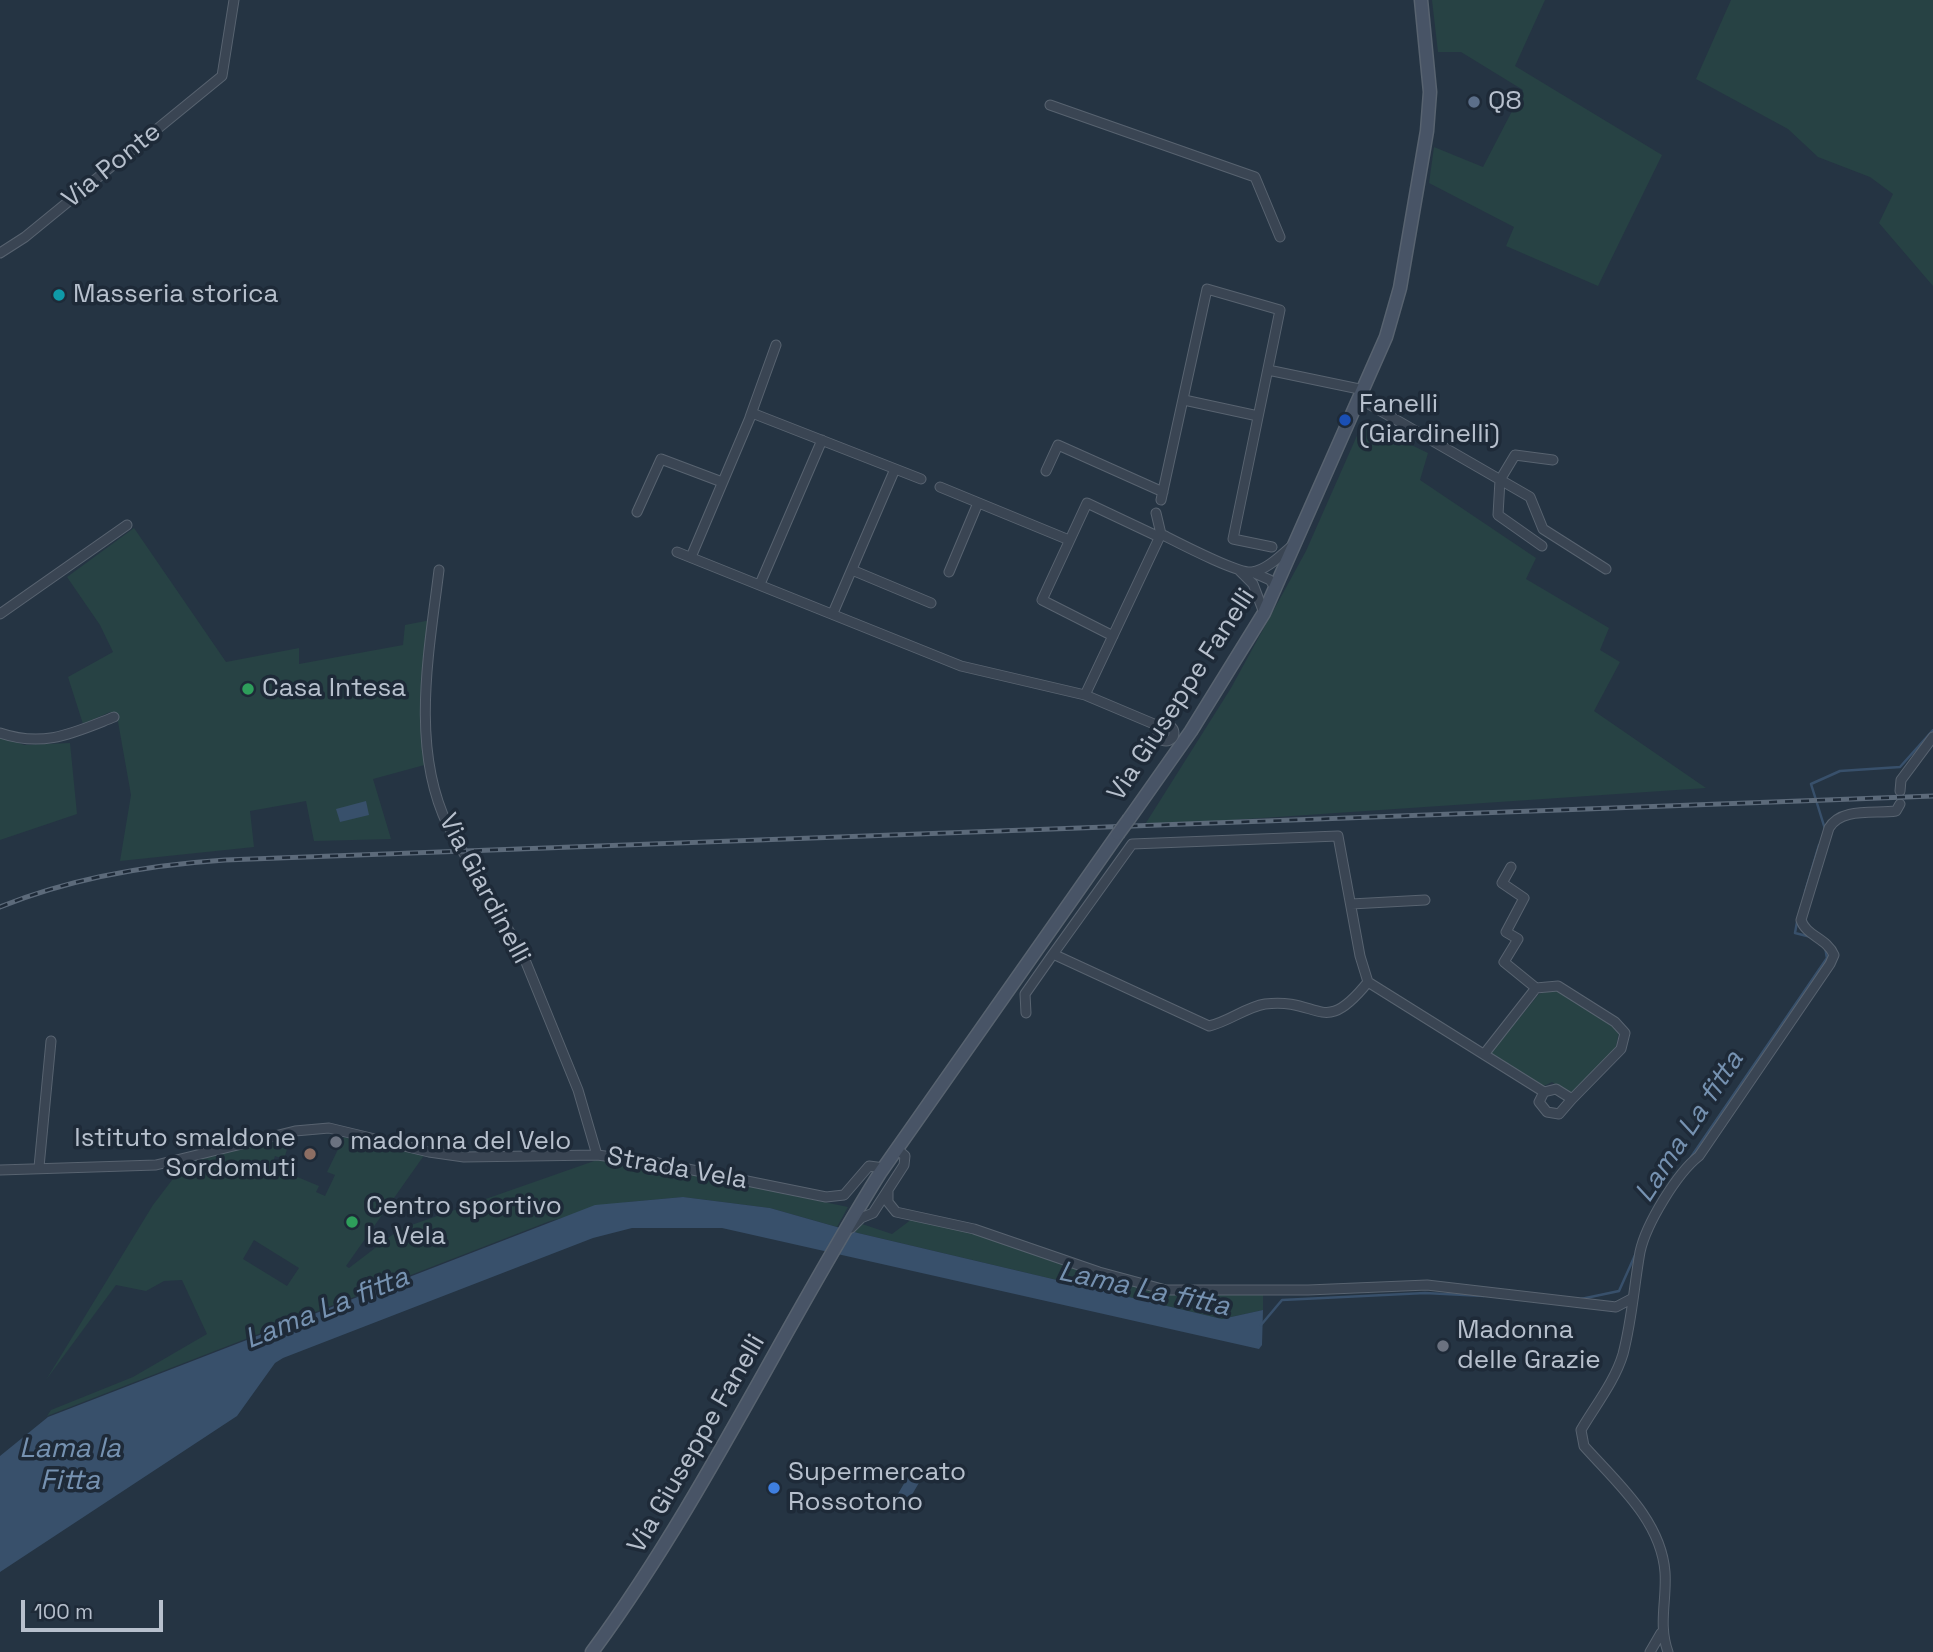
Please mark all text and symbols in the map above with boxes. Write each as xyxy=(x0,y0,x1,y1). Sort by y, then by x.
place label: Q8 xyxy=(1488,86,1522,118)
marker: Q8 xyxy=(1466,94,1482,110)
street label: Via Ponte xyxy=(56,117,168,215)
place label: Masseria storica xyxy=(73,279,279,311)
marker: Masseria storica xyxy=(51,287,67,303)
place label: Fanelli (Giardinelli) xyxy=(1359,389,1500,450)
marker: Fanelli (Giardinelli) xyxy=(1337,412,1353,428)
street label: Via Giuseppe Fanelli xyxy=(1102,583,1262,807)
place label: Casa Intesa xyxy=(262,673,406,705)
marker: Casa Intesa xyxy=(240,681,256,697)
street label: Via Giardinelli xyxy=(431,809,537,969)
water label: Lama La fitta xyxy=(1629,1045,1751,1209)
place label: Istituto smaldone Sordomuti xyxy=(74,1123,296,1184)
place label: madonna del Velo xyxy=(350,1126,571,1158)
marker: madonna del Velo xyxy=(328,1134,344,1150)
street label: Strada Vela xyxy=(604,1141,750,1197)
marker: Istituto smaldone Sordomuti xyxy=(302,1146,318,1162)
place label: Centro sportivo la Vela xyxy=(366,1191,562,1252)
marker: Centro sportivo la Vela xyxy=(344,1214,360,1230)
water label: Lama La fitta xyxy=(1055,1255,1233,1325)
water label: Lama La fitta xyxy=(240,1261,414,1357)
place label: Madonna delle Grazie xyxy=(1457,1315,1601,1376)
street label: Via Giuseppe Fanelli xyxy=(622,1329,772,1559)
marker: Madonna delle Grazie xyxy=(1435,1338,1451,1354)
water label: Lama la Fitta xyxy=(19,1432,121,1498)
place label: Supermercato Rossotono xyxy=(788,1457,966,1518)
marker: Supermercato Rossotono xyxy=(766,1480,782,1496)
scale bar xyxy=(24,1586,166,1630)
text: 100 m xyxy=(34,1598,93,1625)

